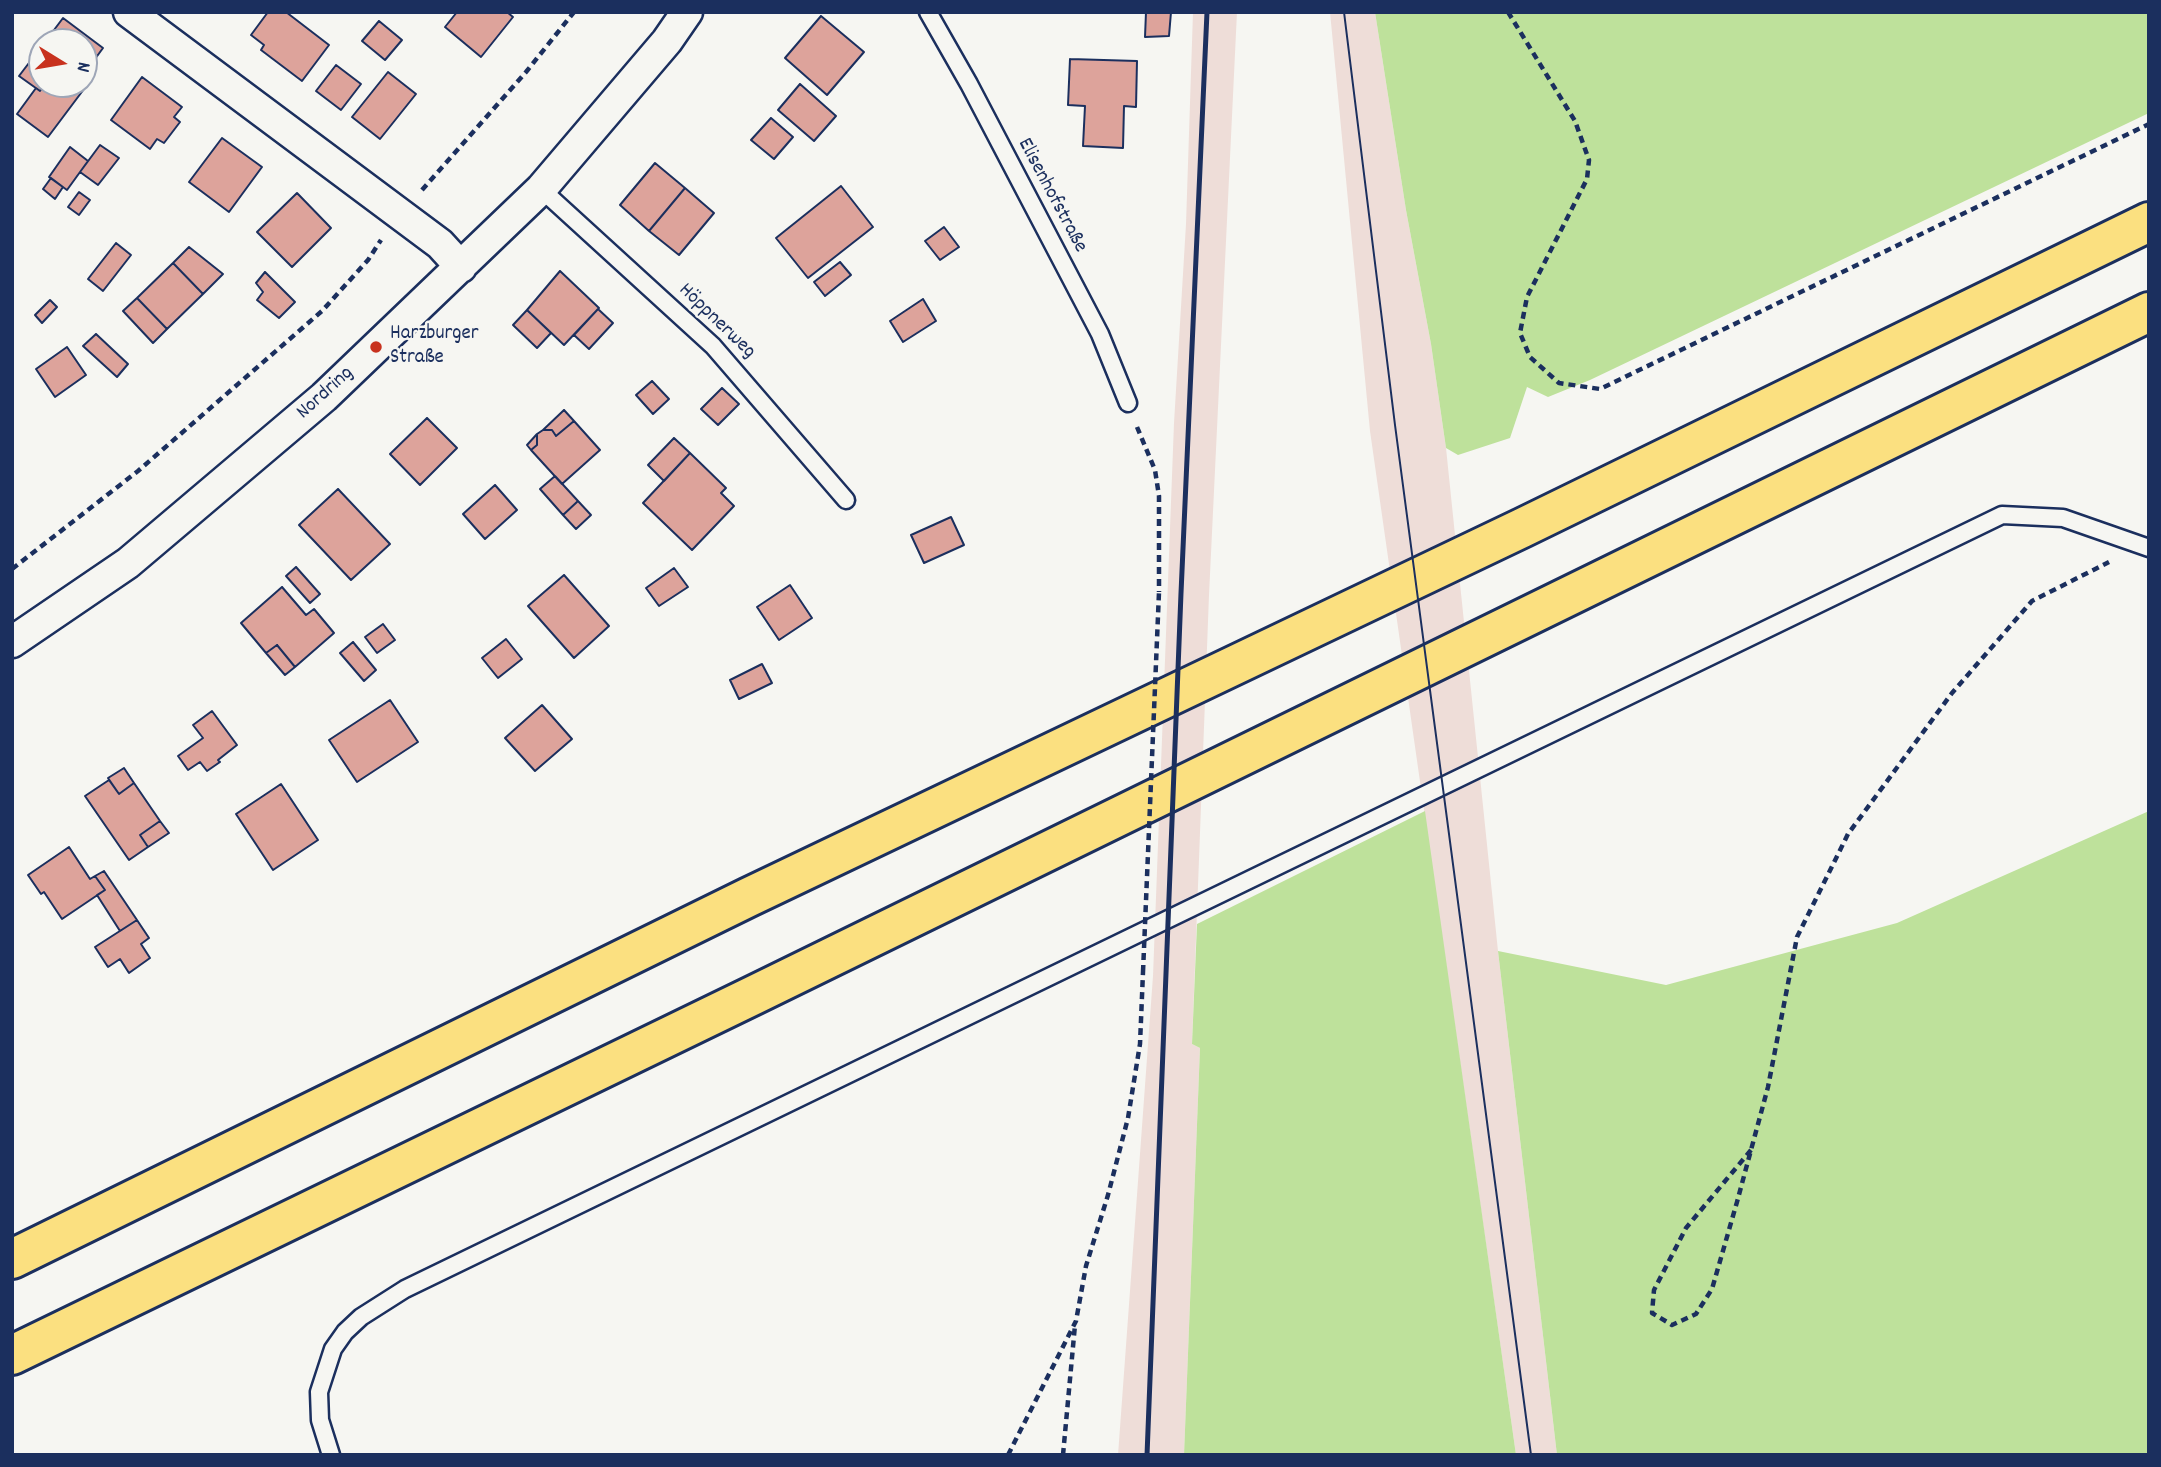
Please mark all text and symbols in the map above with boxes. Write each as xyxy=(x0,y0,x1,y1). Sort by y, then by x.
north arrow xyxy=(28,28,98,98)
text: N xyxy=(68,60,96,74)
street label: Elisenhofstraße xyxy=(1010,134,1092,258)
street label: Höppnerweg xyxy=(672,279,760,365)
place label: Harzburger Straße xyxy=(390,322,479,372)
marker: Harzburger Straße xyxy=(368,339,384,355)
street label: Nordring xyxy=(292,362,360,426)

